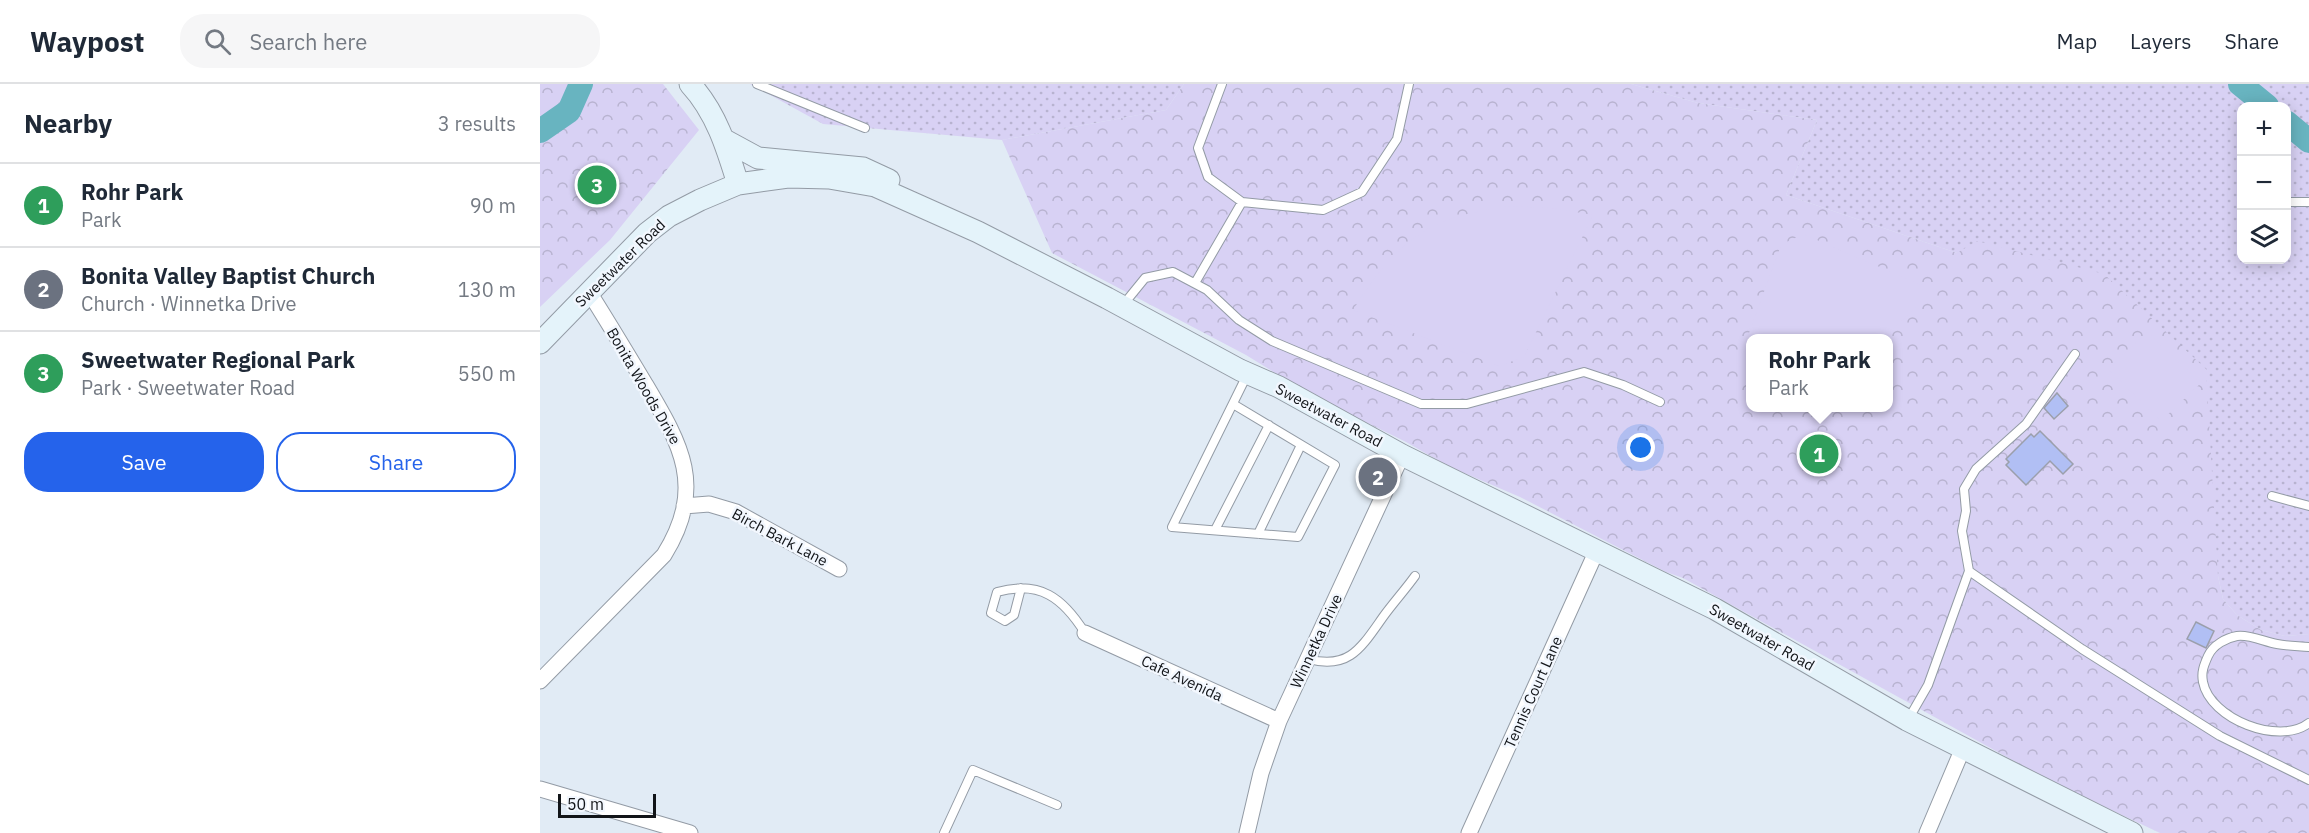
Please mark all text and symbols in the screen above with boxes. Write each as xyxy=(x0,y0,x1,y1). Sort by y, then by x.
search box xyxy=(180,14,600,68)
text: Waypost xyxy=(30,23,144,60)
icon: search xyxy=(201,25,234,58)
text: Search here xyxy=(249,27,367,56)
text: Map xyxy=(2057,27,2097,55)
text: Layers xyxy=(2130,27,2192,55)
text: Share xyxy=(2225,27,2279,55)
map controls xyxy=(2237,102,2291,264)
button: + xyxy=(2237,102,2291,156)
text: Nearby xyxy=(24,106,112,140)
text: 3 results xyxy=(438,110,516,137)
button: − xyxy=(2237,156,2291,210)
pin: 3 xyxy=(578,162,616,208)
text: Rohr Park xyxy=(81,177,183,206)
text: 1 xyxy=(38,192,50,219)
text: 90 m xyxy=(470,192,516,219)
text: Park xyxy=(81,206,121,233)
button: layers xyxy=(2237,210,2291,264)
street label: Sweetwater Road xyxy=(571,215,669,311)
text: Bonita Valley Baptist Church xyxy=(81,261,375,290)
text: 2 xyxy=(38,276,50,303)
text: 130 m xyxy=(458,276,516,303)
text: Church · Winnetka Drive xyxy=(81,290,297,317)
street label: Bonita Woods Drive xyxy=(603,324,685,448)
popup xyxy=(1746,334,1893,412)
text: Sweetwater Regional Park xyxy=(81,345,355,374)
text: Rohr Park xyxy=(1768,345,1871,374)
text: 3 xyxy=(38,360,50,387)
text: 550 m xyxy=(458,360,516,387)
text: Park · Sweetwater Road xyxy=(81,374,295,401)
text: Park xyxy=(1768,374,1809,401)
street label: Sweetwater Road xyxy=(1272,379,1386,451)
button: Save xyxy=(24,432,264,492)
button: Share xyxy=(276,432,516,492)
pin: 1 xyxy=(1800,432,1838,476)
your location xyxy=(1626,433,1655,462)
pin: 2 xyxy=(1358,454,1398,500)
street label: Birch Bark Lane xyxy=(729,504,831,570)
street label: Winnetka Drive xyxy=(1286,591,1346,691)
street label: Sweetwater Road xyxy=(1706,599,1818,675)
street label: Tennis Court Lane xyxy=(1500,633,1566,751)
street label: Cafe Avenida xyxy=(1138,651,1226,705)
scale bar xyxy=(558,791,656,818)
text: 50 m xyxy=(567,794,604,814)

